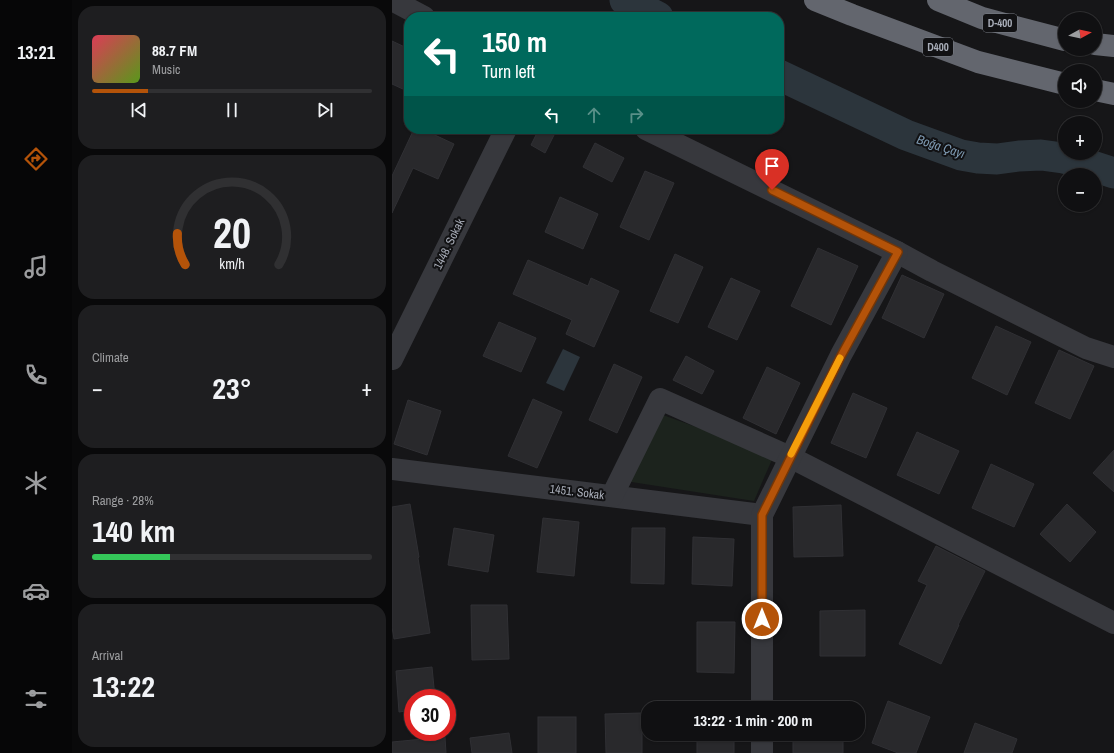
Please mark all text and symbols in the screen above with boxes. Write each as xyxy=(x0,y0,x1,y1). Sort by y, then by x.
north arrow xyxy=(1058,12,1102,56)
map controls xyxy=(1058,12,1102,212)
road number: D-400 xyxy=(983,14,1017,32)
text: 150 m xyxy=(482,23,547,61)
icon: left xyxy=(416,28,468,80)
road number: D400 xyxy=(923,38,953,56)
text: 13:21 xyxy=(17,40,55,65)
text: 88.7 FM xyxy=(152,40,197,61)
text: Turn left xyxy=(482,59,535,84)
text: Music xyxy=(152,61,180,78)
button: sound xyxy=(1058,64,1102,108)
icon: previous xyxy=(128,99,150,121)
icon: pause xyxy=(221,99,243,121)
icon: next xyxy=(314,99,336,121)
icon: left xyxy=(541,104,563,126)
icon: ahead xyxy=(583,104,605,126)
icon: right xyxy=(625,104,647,126)
button: + xyxy=(1058,116,1102,160)
water label: Boğa Çayı xyxy=(915,131,967,162)
icon: directions xyxy=(22,145,50,173)
pin xyxy=(755,149,789,190)
icon: arrive xyxy=(761,155,783,177)
button: − xyxy=(1058,168,1102,212)
text: 20 xyxy=(213,205,251,261)
street label: 1448. Sokak xyxy=(430,216,468,272)
icon: music xyxy=(22,253,50,281)
text: km/h xyxy=(219,254,245,273)
text: Climate xyxy=(92,349,129,366)
icon: phone xyxy=(22,361,50,389)
text: 23° xyxy=(212,368,252,408)
text: − xyxy=(92,373,103,403)
text: + xyxy=(361,373,372,403)
icon: climate xyxy=(22,469,50,497)
street label: 1451. Sokak xyxy=(549,481,605,503)
text: Range · 28% xyxy=(92,492,154,509)
text: 140 km xyxy=(92,511,175,551)
icon: car xyxy=(22,577,50,605)
position arrow xyxy=(741,598,783,640)
text: Arrival xyxy=(92,647,123,664)
text: 13:22 xyxy=(92,666,155,706)
icon: filters xyxy=(22,685,50,713)
speed limit sign: 30 xyxy=(404,689,456,741)
text: 13:22 · 1 min · 200 m xyxy=(694,710,812,731)

